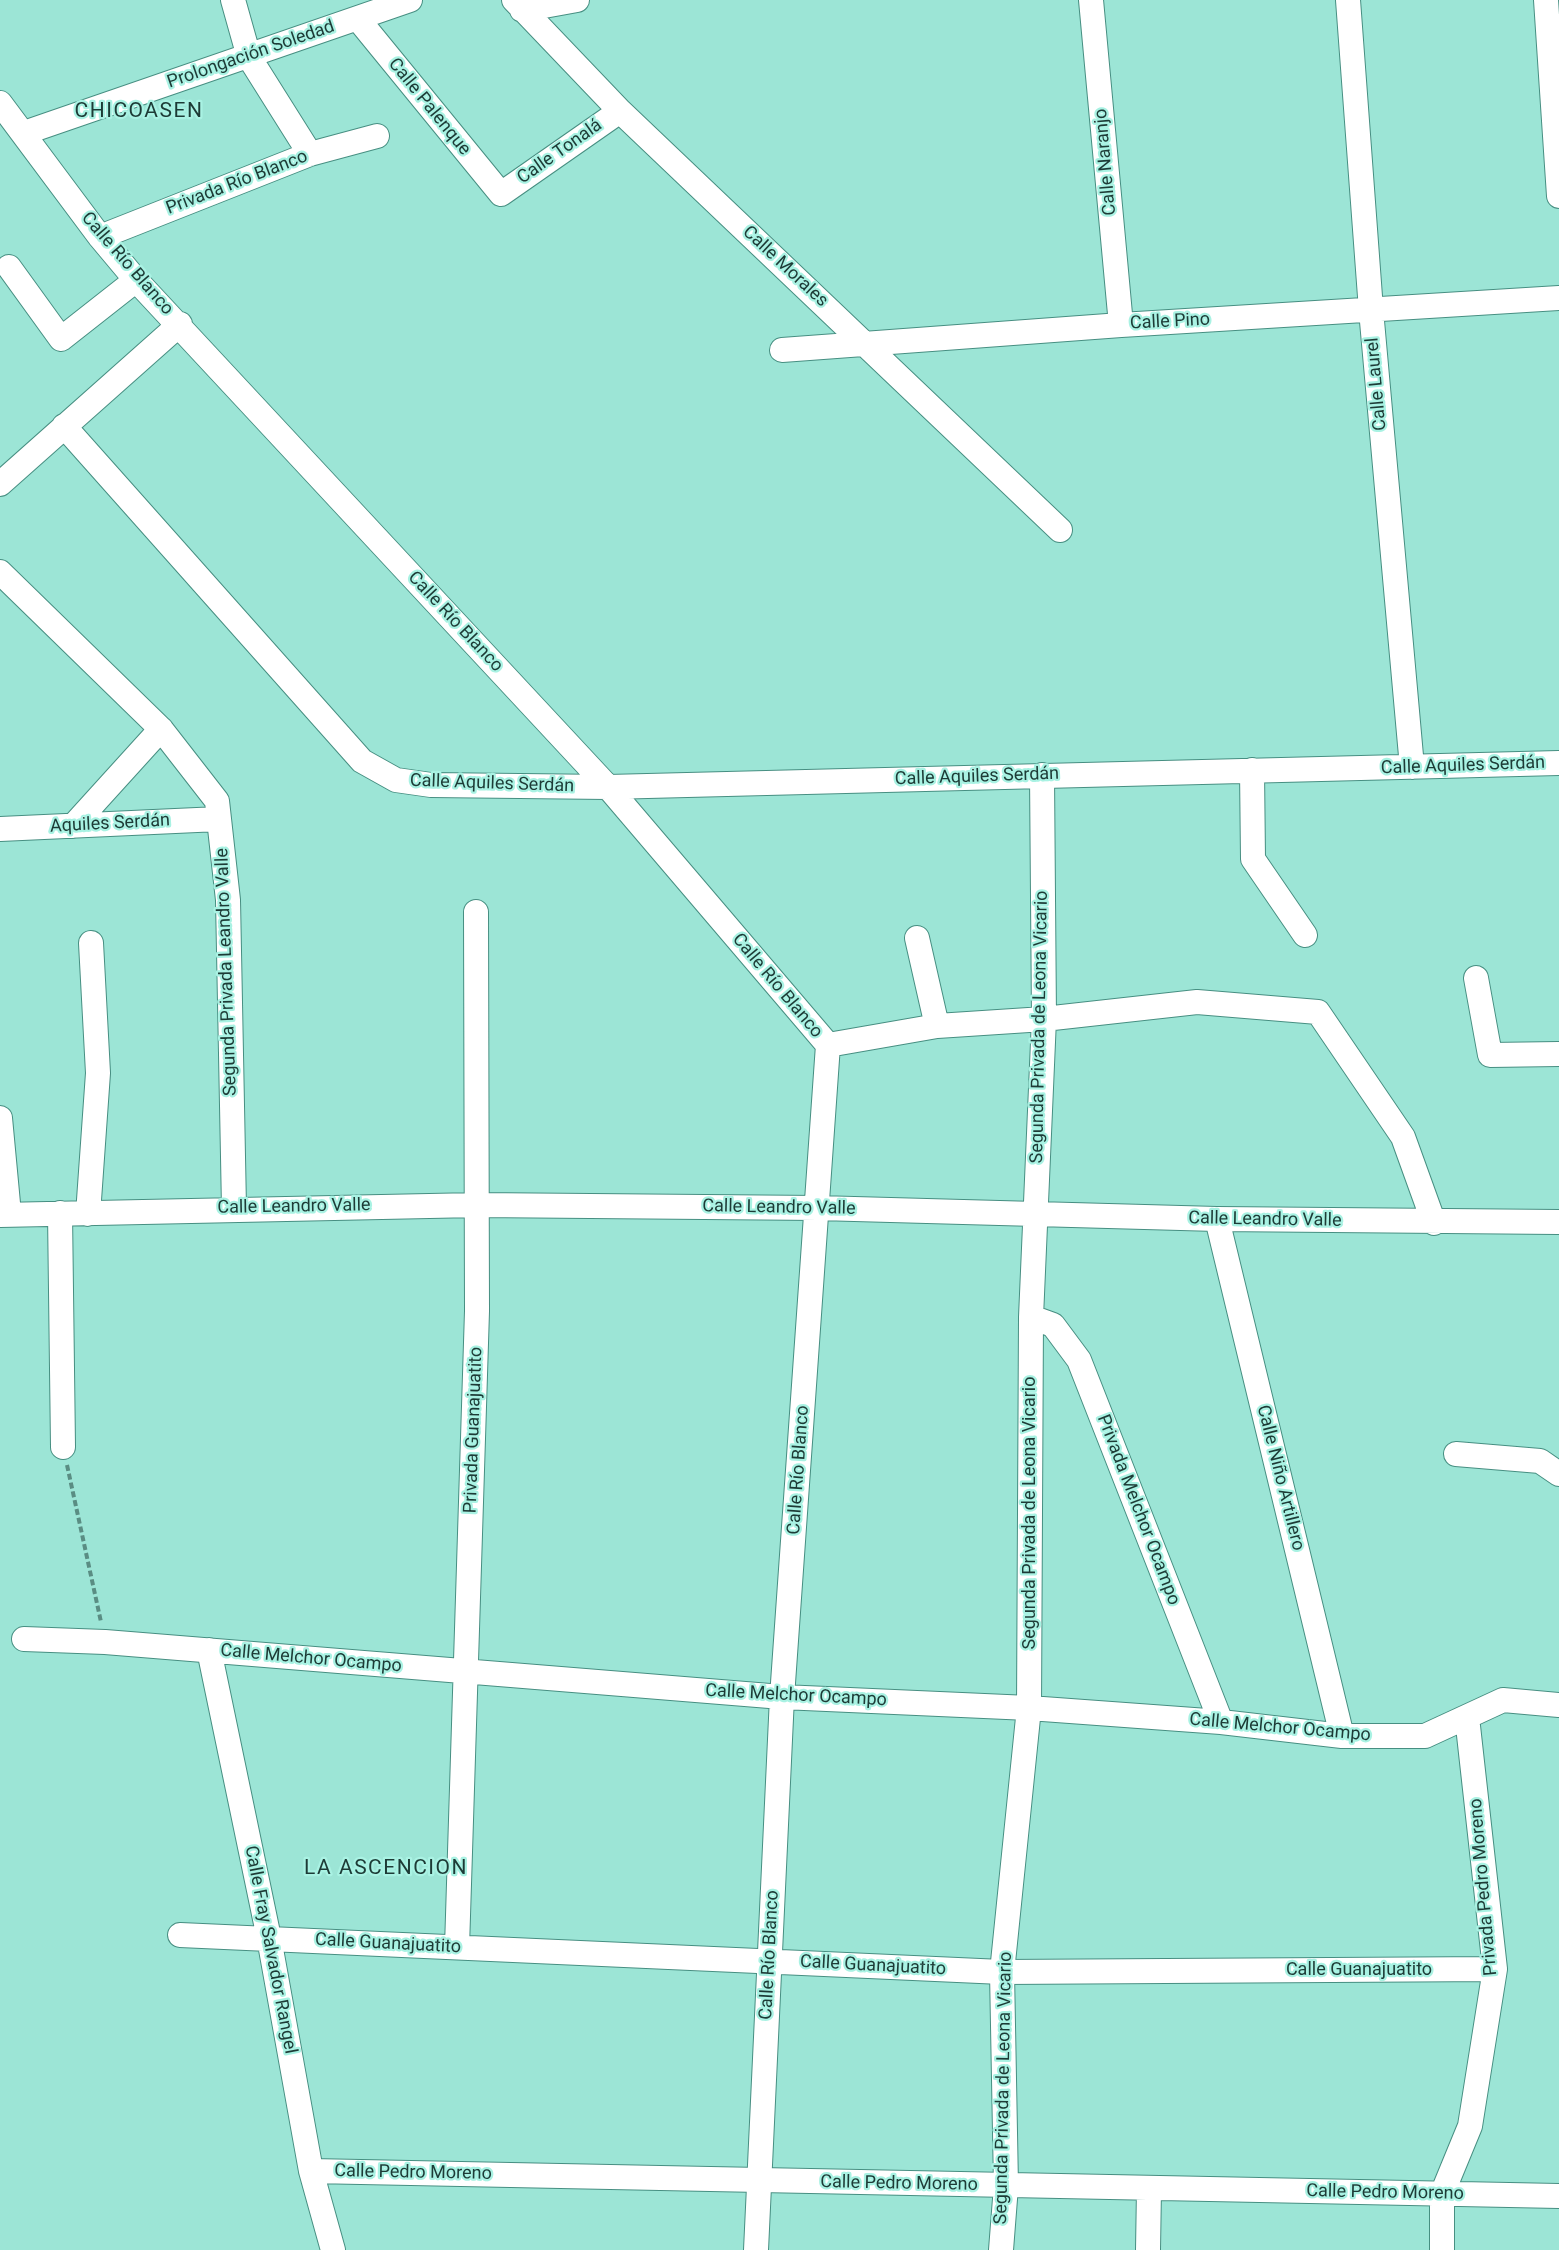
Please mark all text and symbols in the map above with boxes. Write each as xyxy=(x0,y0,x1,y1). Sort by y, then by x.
street label: Prolongación Soledad xyxy=(165,16,337,94)
street label: Calle Palenque xyxy=(383,54,475,160)
district label: CHICOASEN xyxy=(75,99,203,125)
street label: Calle Naranjo xyxy=(1091,108,1121,216)
street label: Calle Tonalá xyxy=(514,115,606,189)
street label: Privada Río Blanco xyxy=(163,146,311,220)
street label: Calle Río Blanco xyxy=(76,208,178,320)
street label: Calle Morales xyxy=(738,222,832,312)
street label: Calle Pino xyxy=(1129,309,1211,335)
street label: Calle Laurel xyxy=(1362,336,1392,432)
street label: Calle Río Blanco xyxy=(403,567,507,677)
street label: Calle Aquiles Serdán xyxy=(1381,752,1545,780)
street label: Calle Aquiles Serdán xyxy=(895,763,1059,791)
street label: Calle Aquiles Serdán xyxy=(410,770,574,798)
street label: Aquiles Serdán xyxy=(50,810,170,838)
street label: Segunda Privada Leandro Valle xyxy=(212,848,242,1096)
street label: Segunda Privada de Leona Vicario xyxy=(1027,890,1053,1164)
street label: Calle Río Blanco xyxy=(727,929,827,1043)
street label: Calle Leandro Valle xyxy=(217,1195,371,1219)
street label: Calle Leandro Valle xyxy=(702,1196,856,1220)
street label: Calle Leandro Valle xyxy=(1188,1208,1342,1232)
street label: Privada Guanajuatito xyxy=(460,1346,488,1514)
street label: Segunda Privada de Leona Vicario xyxy=(1019,1377,1041,1649)
street label: Calle Niño Artillero xyxy=(1251,1403,1309,1553)
street label: Calle Río Blanco xyxy=(784,1405,814,1535)
street label: Privada Melchor Ocampo xyxy=(1092,1412,1184,1608)
street label: Calle Melchor Ocampo xyxy=(219,1640,403,1678)
street label: Calle Melchor Ocampo xyxy=(705,1680,887,1712)
street label: Calle Melchor Ocampo xyxy=(1188,1709,1372,1747)
street label: Privada Pedro Moreno xyxy=(1465,1797,1503,1977)
street label: Calle Fray Salvador Rangel xyxy=(239,1844,301,2056)
district label: LA ASCENCION xyxy=(304,1856,468,1882)
street label: Calle Río Blanco xyxy=(756,1890,784,2020)
street label: Calle Guanajuatito xyxy=(314,1929,462,1959)
street label: Calle Guanajuatito xyxy=(799,1951,947,1981)
street label: Segunda Privada de Leona Vicario xyxy=(991,1951,1017,2225)
street label: Calle Guanajuatito xyxy=(1286,1959,1432,1981)
street label: Calle Pedro Moreno xyxy=(334,2161,492,2185)
street label: Calle Pedro Moreno xyxy=(820,2172,978,2196)
street label: Calle Pedro Moreno xyxy=(1306,2181,1464,2205)

